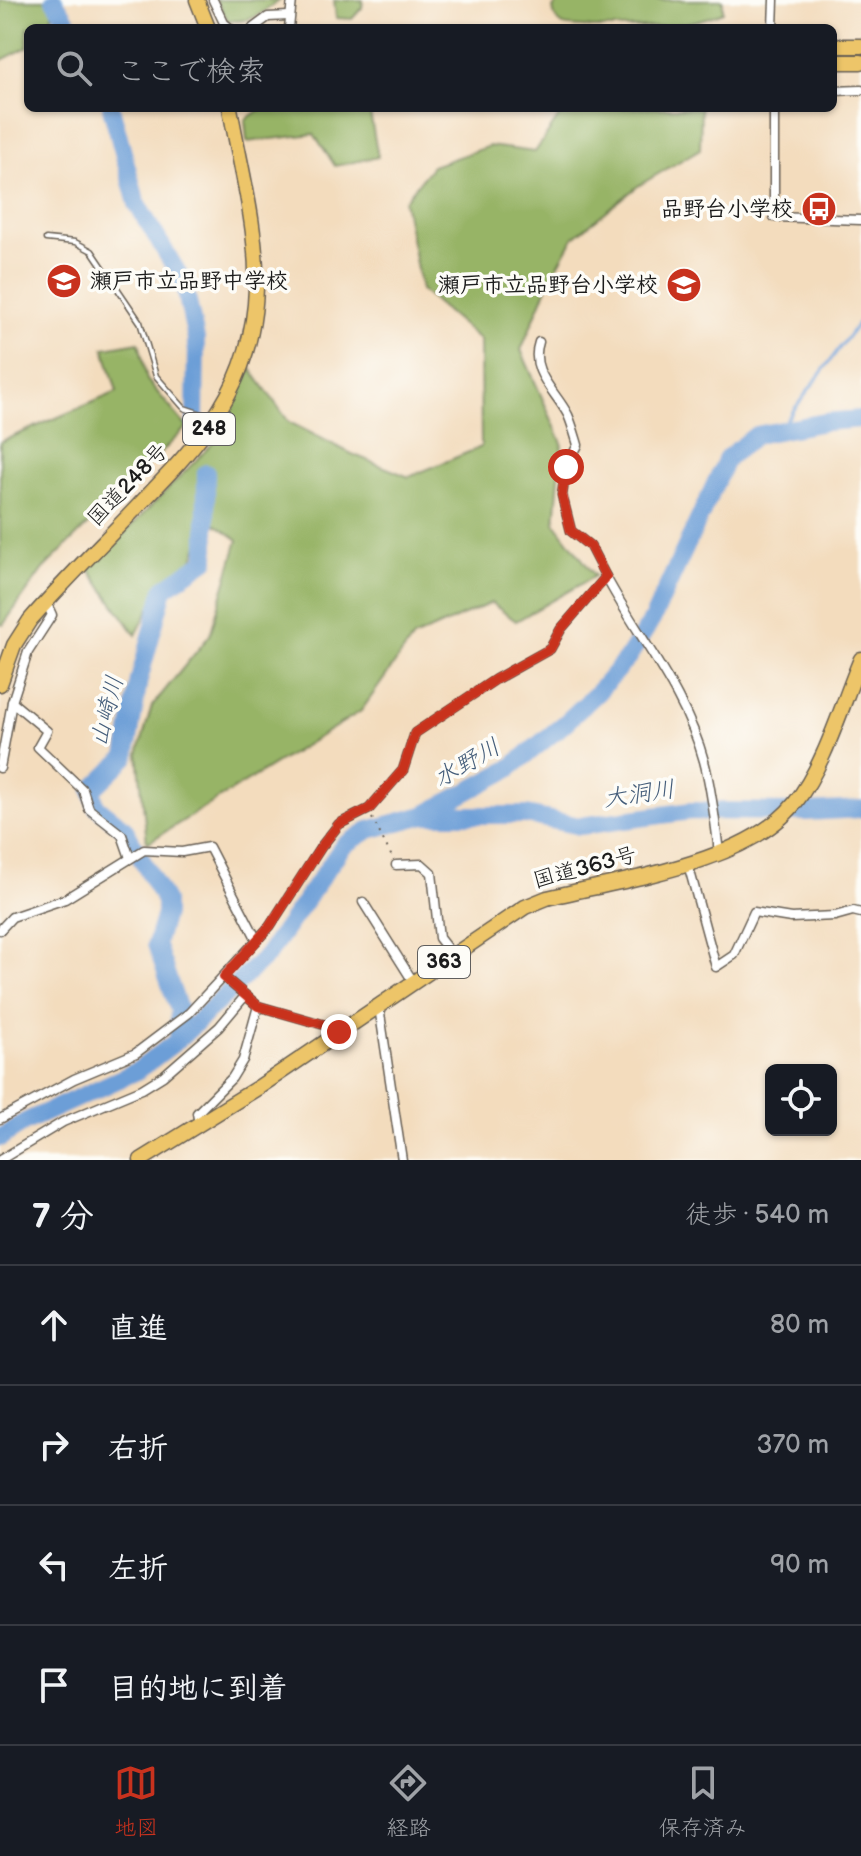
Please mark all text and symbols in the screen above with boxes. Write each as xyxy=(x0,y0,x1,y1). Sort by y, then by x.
search box xyxy=(24,24,837,112)
icon: search xyxy=(52,46,96,90)
text: ここで検索 xyxy=(116,54,266,90)
bus stop icon: 品野台小学校 xyxy=(800,190,838,228)
place label: 品野台小学校 xyxy=(661,196,793,223)
school or university icon: 瀬戸市立品野中学校 xyxy=(45,262,83,300)
school or university icon: 瀬戸市立品野台小学校 xyxy=(665,266,703,304)
place label: 瀬戸市立品野中学校 xyxy=(90,268,288,295)
place label: 瀬戸市立品野台小学校 xyxy=(438,272,658,299)
road number: 248 xyxy=(183,413,235,445)
street label: 国道248号 xyxy=(82,438,174,532)
route start xyxy=(548,449,584,485)
water label: 山崎川 xyxy=(84,673,130,749)
water label: 水野川 xyxy=(429,732,505,794)
water label: 大洞川 xyxy=(601,775,677,813)
street label: 国道363号 xyxy=(530,841,640,895)
road number: 363 xyxy=(418,946,470,978)
route end xyxy=(321,1014,357,1050)
map controls xyxy=(765,1064,837,1136)
button: locate xyxy=(765,1064,837,1136)
text: 7 分 xyxy=(32,1196,94,1237)
text: 徒歩 · 540 m xyxy=(685,1200,829,1231)
icon: ahead xyxy=(32,1303,76,1347)
text: 80 m xyxy=(770,1310,829,1341)
text: 直進 xyxy=(108,1311,168,1347)
icon: right xyxy=(32,1423,76,1467)
text: 370 m xyxy=(756,1430,829,1461)
text: 右折 xyxy=(108,1431,168,1467)
icon: left xyxy=(32,1543,76,1587)
text: 90 m xyxy=(770,1550,829,1581)
text: 左折 xyxy=(108,1551,168,1587)
icon: arrive xyxy=(32,1663,76,1707)
text: 目的地に到着 xyxy=(108,1671,288,1707)
tab: 地図 xyxy=(114,1761,158,1842)
tab: 経路 xyxy=(386,1761,431,1842)
tab: 保存済み xyxy=(659,1761,747,1842)

